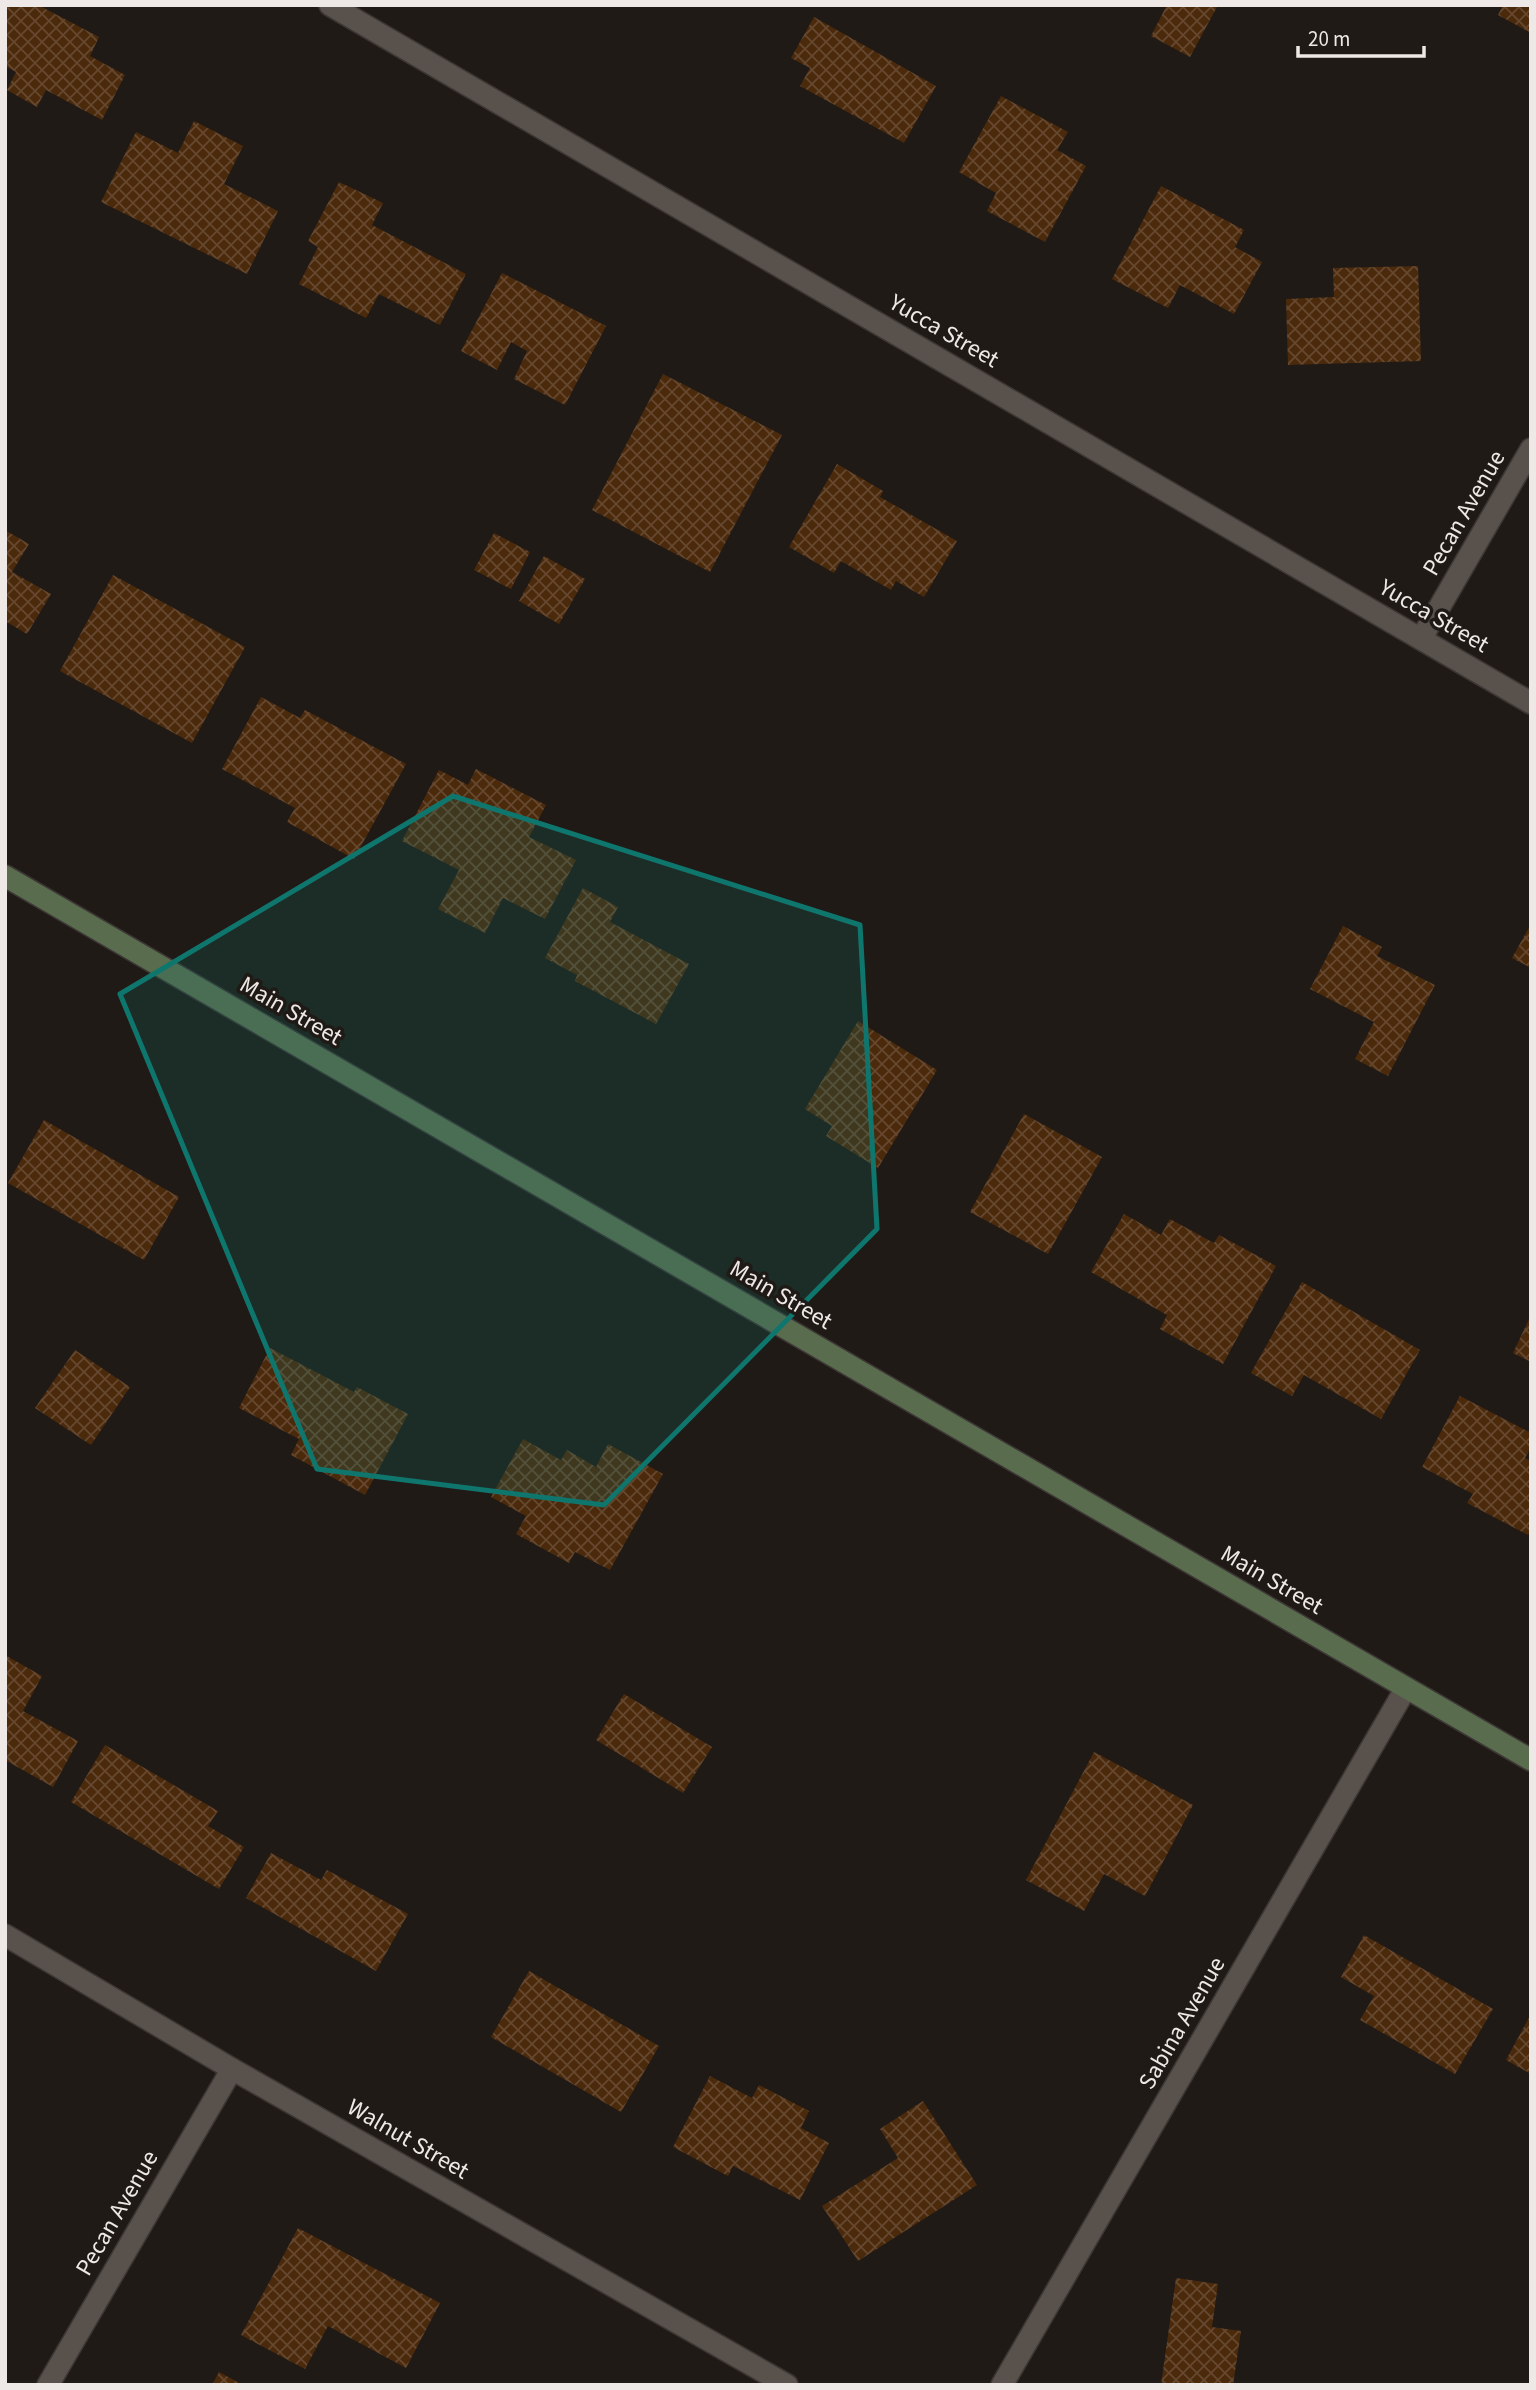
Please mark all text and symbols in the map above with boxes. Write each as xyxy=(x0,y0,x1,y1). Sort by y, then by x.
scale bar xyxy=(1298,14,1424,58)
text: 20 m xyxy=(1308,24,1350,54)
street label: Yucca Street xyxy=(882,285,1006,377)
street label: Pecan Avenue xyxy=(1414,444,1514,582)
street label: Yucca Street xyxy=(1372,570,1496,662)
street label: Main Street xyxy=(233,967,349,1055)
street label: Main Street xyxy=(723,1251,839,1339)
street label: Main Street xyxy=(1214,1536,1330,1624)
street label: Sabina Avenue xyxy=(1130,1950,1234,2096)
street label: Walnut Street xyxy=(340,2090,476,2188)
street label: Pecan Avenue xyxy=(67,2144,167,2282)

